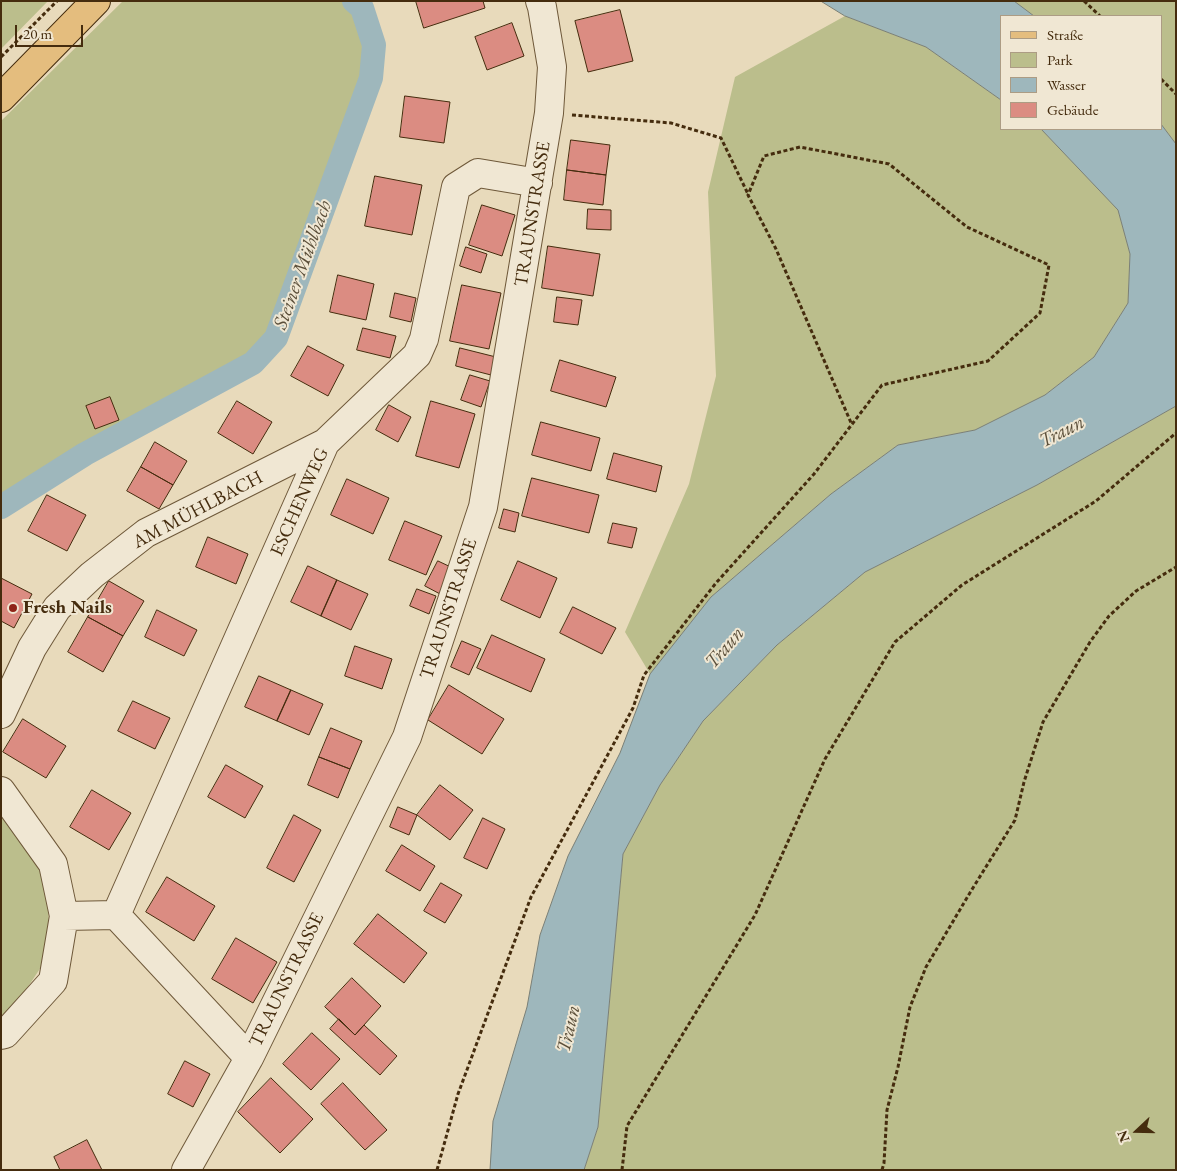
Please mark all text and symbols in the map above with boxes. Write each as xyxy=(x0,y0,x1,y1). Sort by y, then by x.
scale bar xyxy=(18,15,85,47)
legend xyxy=(1000,15,1162,130)
text: 20 m xyxy=(23,24,52,43)
text: Straße xyxy=(1047,25,1083,44)
text: Park xyxy=(1047,50,1073,69)
text: Wasser xyxy=(1047,75,1086,94)
text: Gebäude xyxy=(1047,100,1099,119)
street label: TRAUNSTRASSE xyxy=(510,140,556,288)
water label: Steiner Mühlbach xyxy=(269,197,337,333)
water label: Traun xyxy=(1035,410,1089,454)
street label: ESCHENWEG xyxy=(266,444,334,560)
street label: AM MÜHLBACH xyxy=(129,466,267,554)
street label: TRAUNSTRASSE xyxy=(415,536,483,682)
place label: Fresh Nails xyxy=(23,597,112,619)
marker: Fresh Nails xyxy=(7,602,19,614)
water label: Traun xyxy=(700,622,750,674)
street label: TRAUNSTRASSE xyxy=(245,909,329,1051)
water label: Traun xyxy=(552,1003,586,1055)
north arrow xyxy=(1112,1106,1162,1156)
text: N xyxy=(1113,1128,1133,1145)

